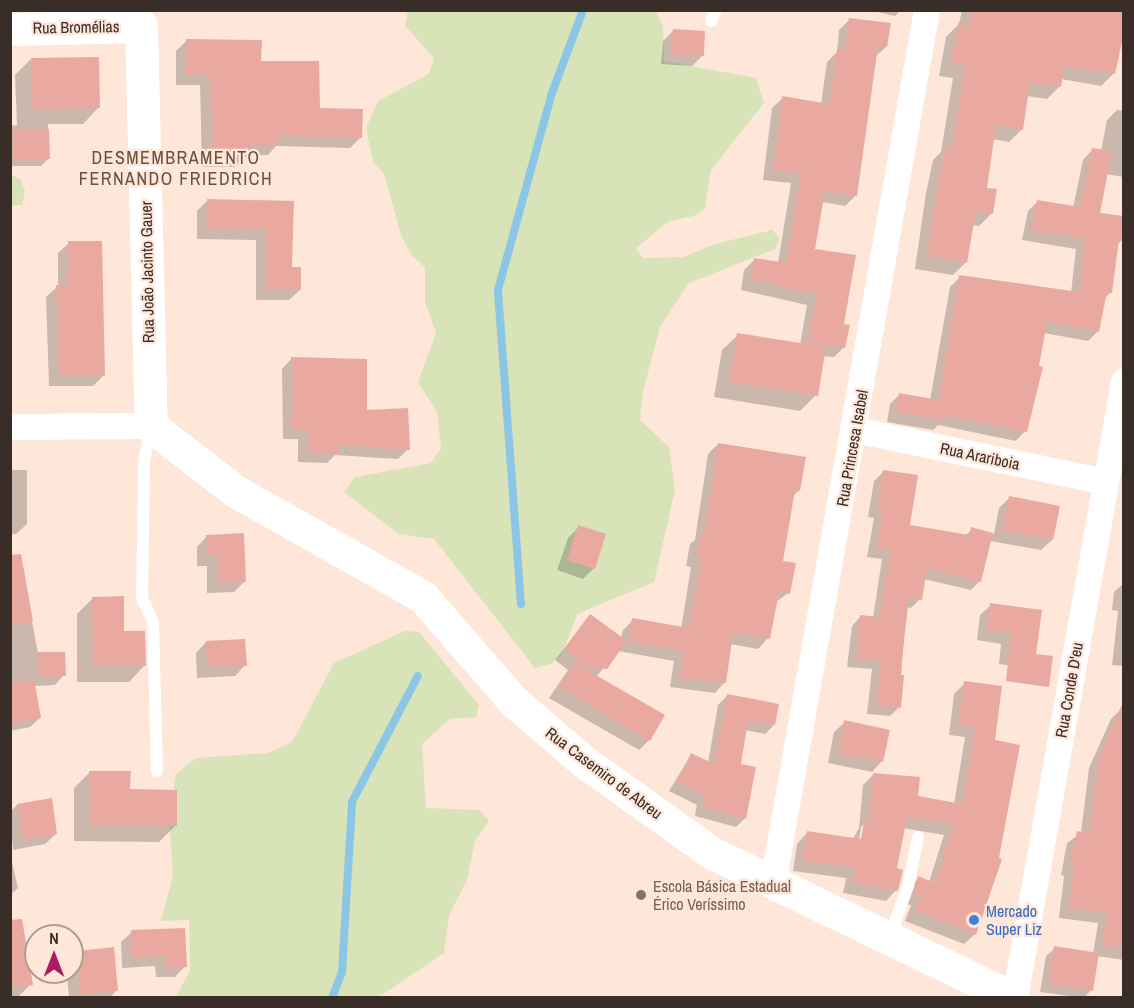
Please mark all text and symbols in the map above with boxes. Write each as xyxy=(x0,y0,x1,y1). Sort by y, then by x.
street label: Rua Bromélias xyxy=(32,17,120,37)
district label: DESMEMBRAMENTO FERNANDO FRIEDRICH xyxy=(79,148,273,190)
street label: Rua João Jacinto Gauer xyxy=(136,201,158,343)
street label: Rua Princesa Isabel xyxy=(832,388,872,508)
street label: Rua Arariboia xyxy=(938,438,1022,474)
street label: Rua Conde D'eu xyxy=(1051,641,1087,739)
street label: Rua Casemiro de Abreu xyxy=(542,723,666,823)
place label: Escola Básica Estadual Érico Veríssimo xyxy=(653,876,791,914)
marker: Escola Básica Estadual Érico Veríssimo xyxy=(634,888,648,902)
place label: Mercado Super Liz xyxy=(986,901,1042,939)
marker: Mercado Super Liz xyxy=(967,913,981,927)
north arrow xyxy=(24,924,84,984)
text: N xyxy=(49,927,59,949)

